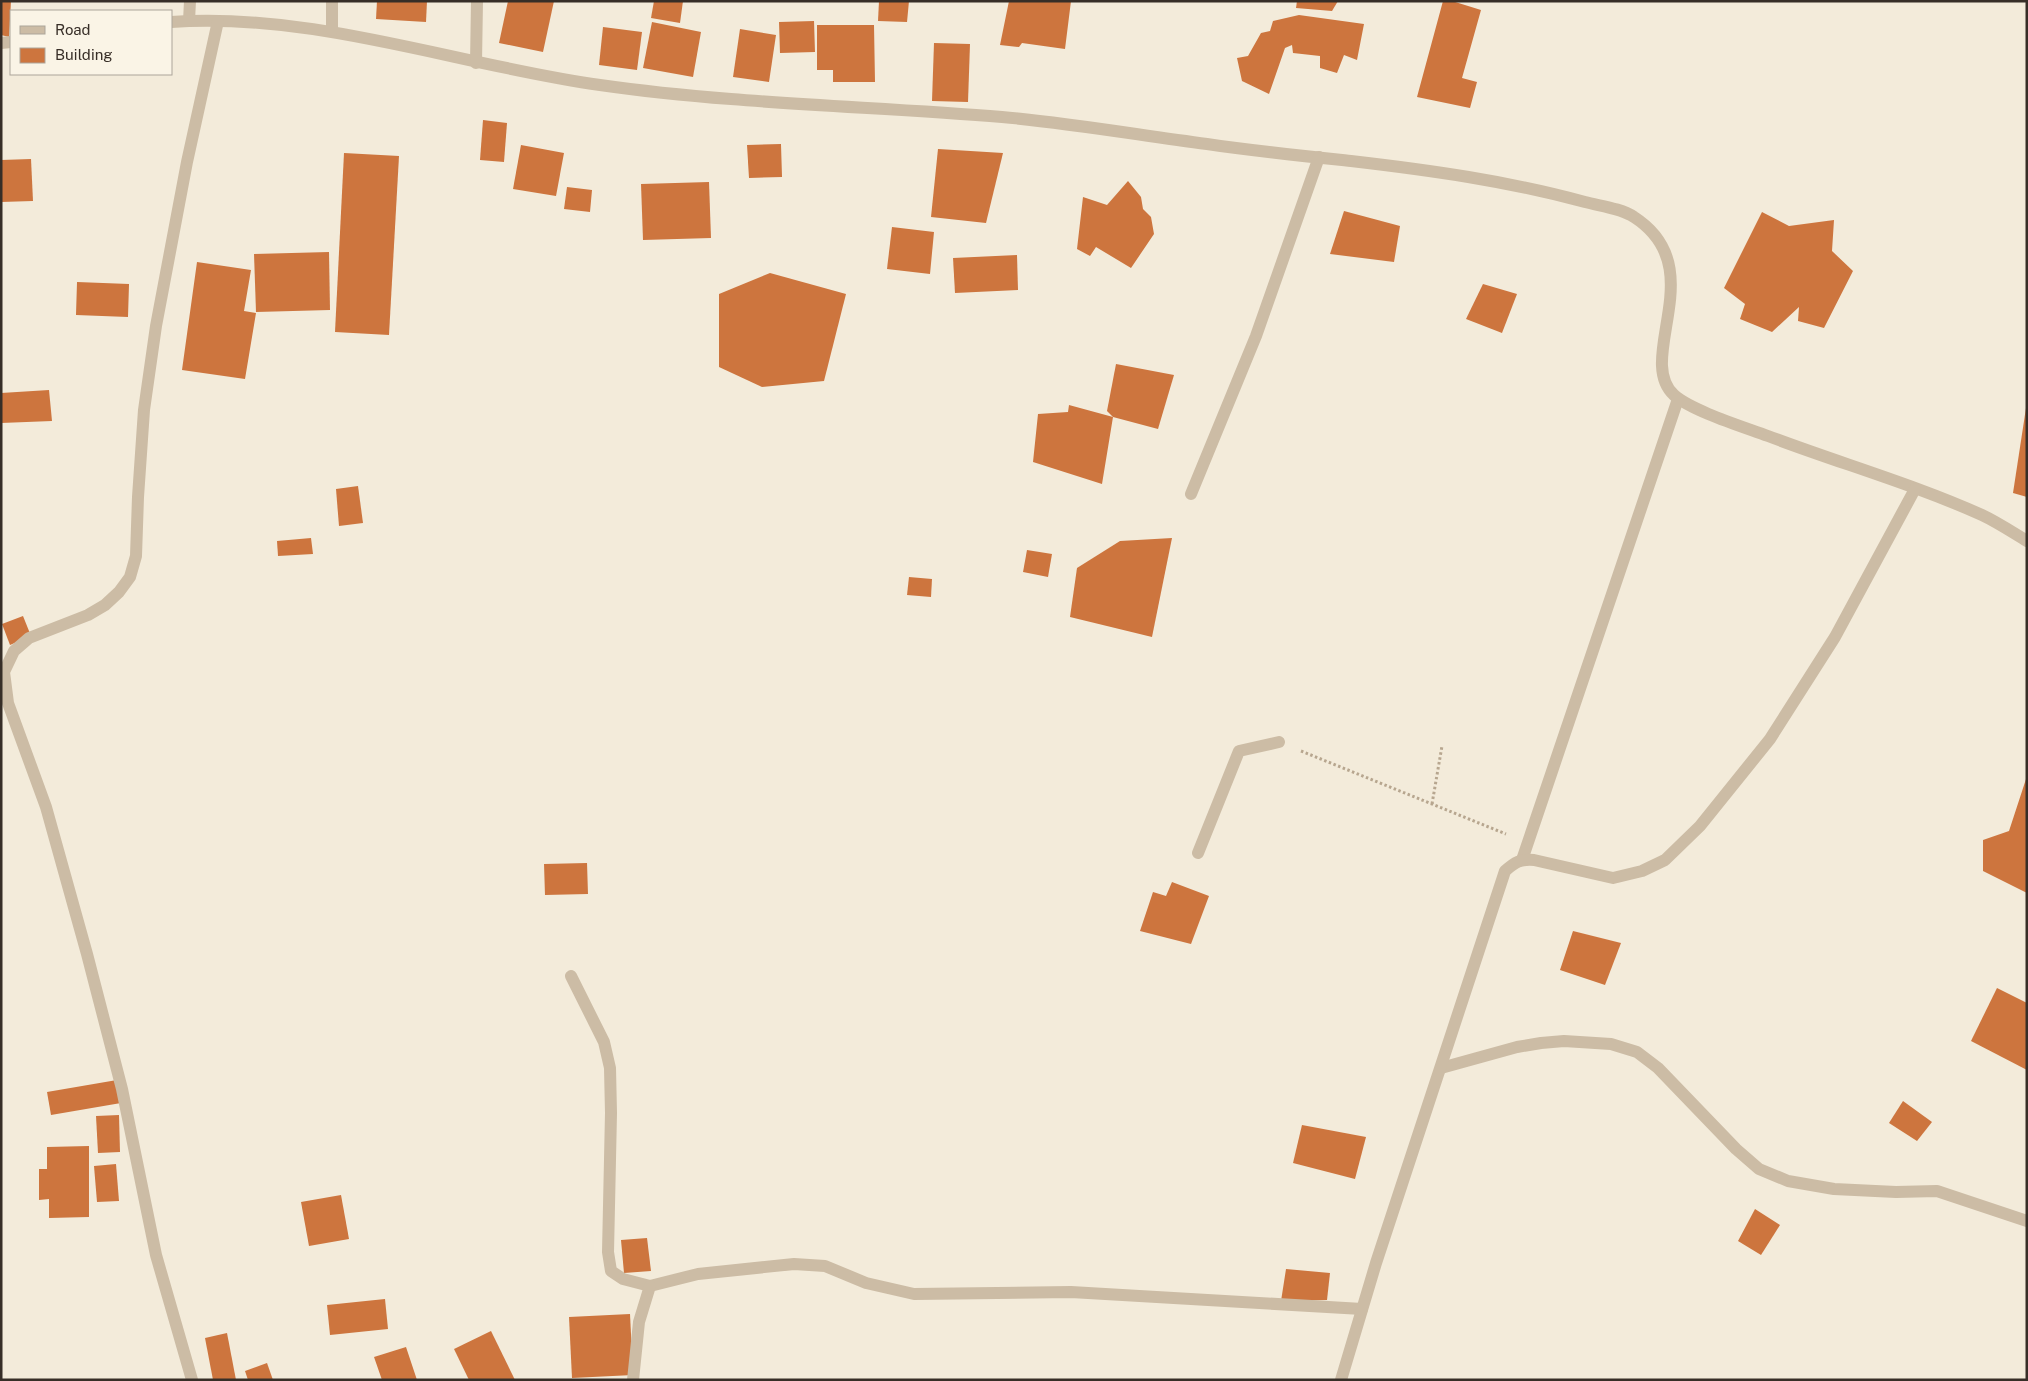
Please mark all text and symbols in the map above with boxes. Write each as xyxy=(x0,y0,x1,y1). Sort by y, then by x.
legend xyxy=(10,10,172,75)
text: Road xyxy=(55,21,91,38)
text: Building xyxy=(55,46,113,63)

